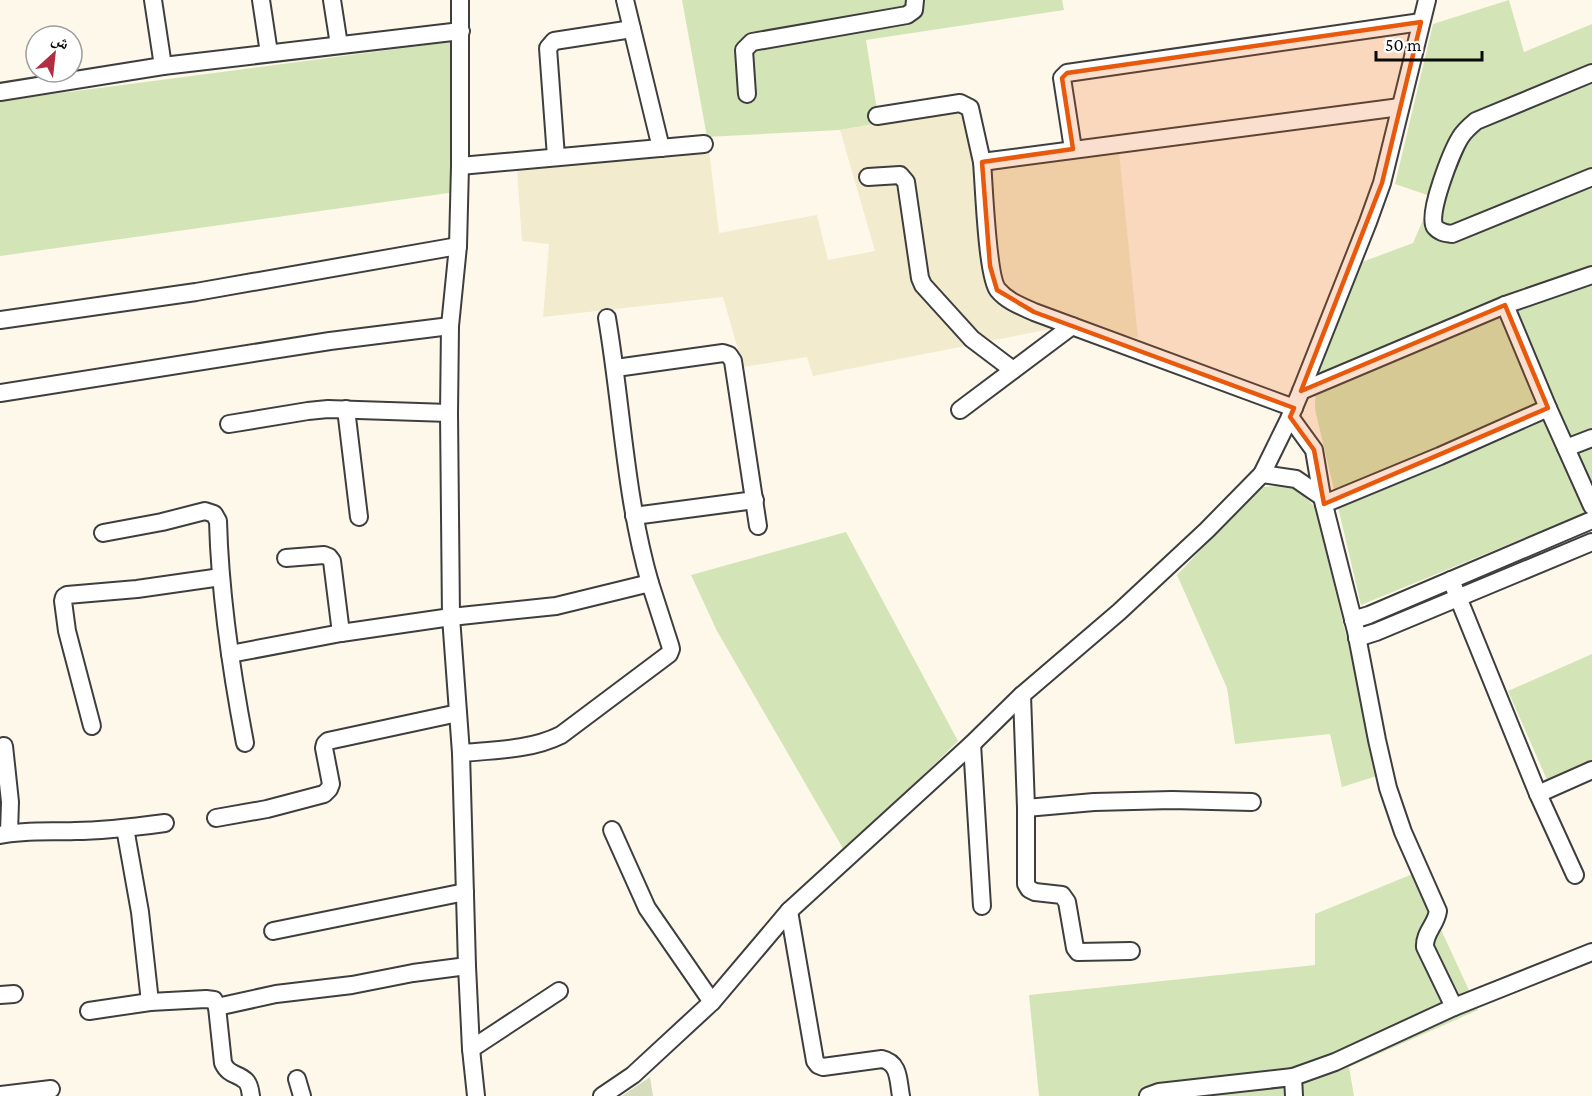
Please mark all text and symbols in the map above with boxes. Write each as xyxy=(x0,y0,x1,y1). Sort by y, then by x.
north arrow xyxy=(24,24,84,84)
scale bar xyxy=(1376,24,1482,62)
text: ش xyxy=(49,30,72,53)
text: 50 m xyxy=(1385,35,1422,55)

